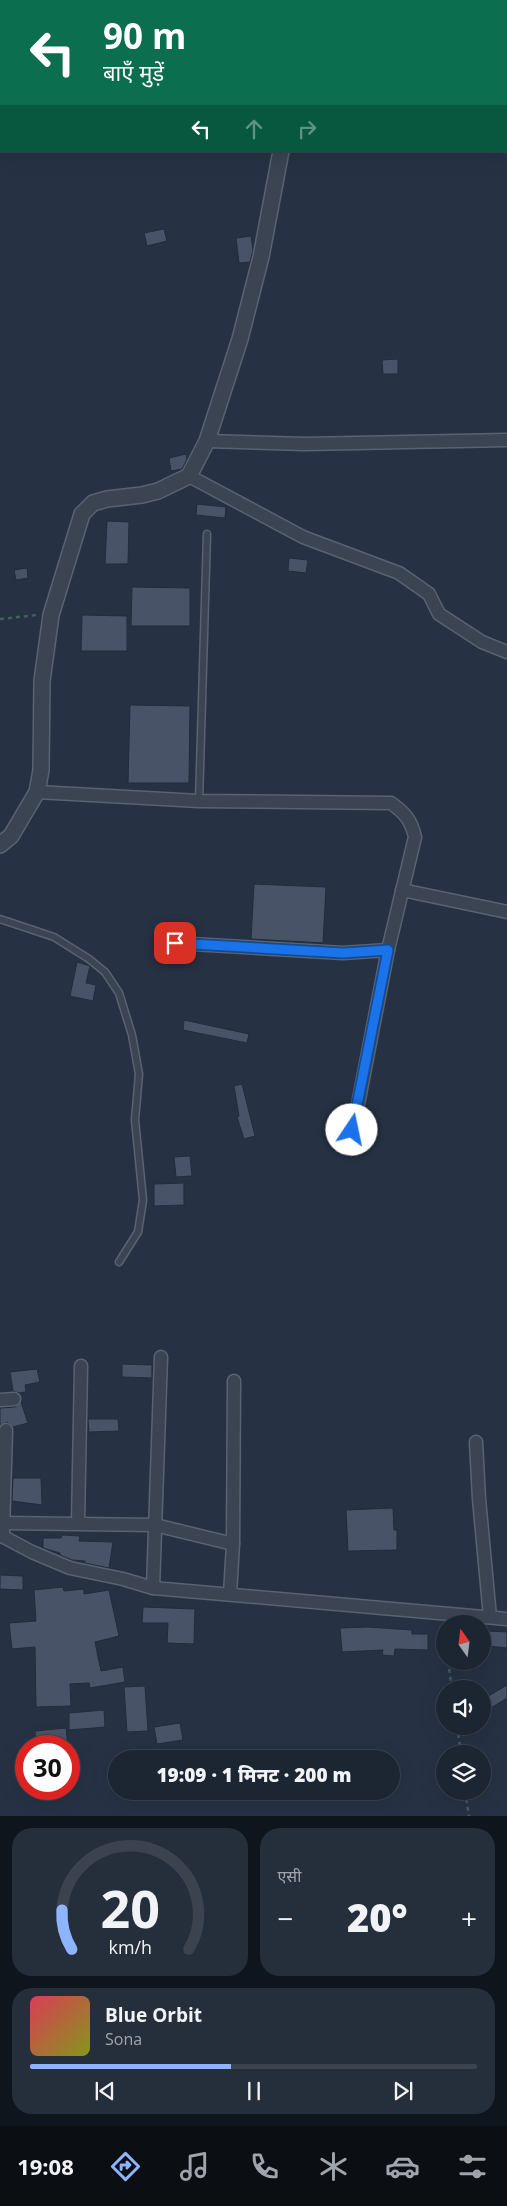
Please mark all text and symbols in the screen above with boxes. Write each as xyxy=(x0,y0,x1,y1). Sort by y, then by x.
text: 90 m xyxy=(103,12,186,59)
icon: left xyxy=(20,20,85,85)
text: बाएँ मुड़ें xyxy=(103,57,164,87)
icon: left xyxy=(187,115,215,143)
icon: ahead xyxy=(240,115,268,143)
icon: right xyxy=(293,115,321,143)
pin xyxy=(154,922,196,964)
icon: arrive xyxy=(161,929,189,957)
position arrow xyxy=(325,1103,377,1155)
north arrow xyxy=(436,1615,491,1670)
map controls xyxy=(436,1615,491,1800)
button: sound xyxy=(436,1680,491,1735)
speed limit sign: 30 xyxy=(15,1735,80,1800)
button: layers xyxy=(436,1745,491,1800)
text: 19:09 · 1 मिनट · 200 m xyxy=(156,1762,352,1788)
text: एसी xyxy=(278,1865,301,1887)
text: 20 xyxy=(100,1872,159,1943)
text: 20° xyxy=(347,1891,408,1943)
text: − xyxy=(278,1899,294,1937)
text: + xyxy=(461,1899,477,1937)
text: km/h xyxy=(108,1935,151,1959)
text: Blue Orbit xyxy=(105,2002,202,2028)
text: Sona xyxy=(105,2028,142,2050)
icon: previous xyxy=(91,2077,119,2105)
icon: pause xyxy=(240,2077,268,2105)
icon: next xyxy=(389,2077,417,2105)
icon: directions xyxy=(108,2149,143,2184)
icon: music xyxy=(177,2149,212,2184)
icon: phone xyxy=(247,2149,282,2184)
icon: climate xyxy=(316,2149,351,2184)
icon: car xyxy=(385,2149,420,2184)
icon: filters xyxy=(455,2149,490,2184)
text: 19:08 xyxy=(17,2151,74,2181)

